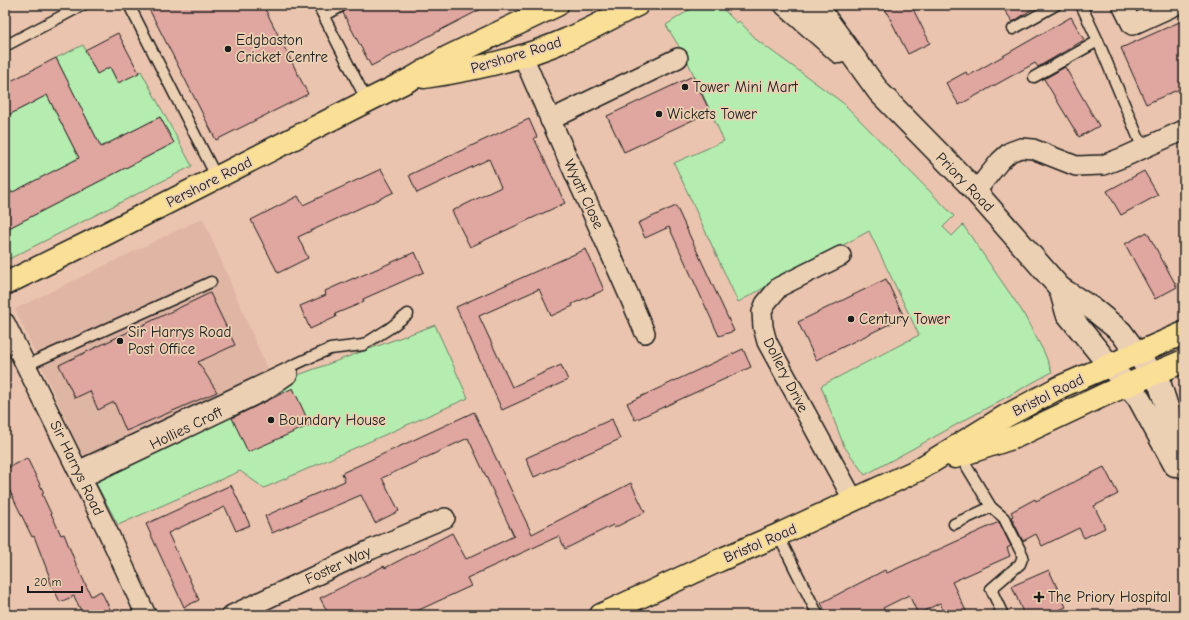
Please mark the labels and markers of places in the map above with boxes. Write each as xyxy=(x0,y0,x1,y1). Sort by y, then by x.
place label: Edgbaston Cricket Centre xyxy=(236,31,329,66)
marker: Edgbaston Cricket Centre xyxy=(223,44,233,54)
place label: Tower Mini Mart xyxy=(693,78,798,96)
marker: Tower Mini Mart xyxy=(680,82,690,92)
place label: Wickets Tower xyxy=(667,105,757,123)
marker: Wickets Tower xyxy=(654,109,664,119)
place label: Century Tower xyxy=(859,310,950,328)
marker: Century Tower xyxy=(846,314,856,324)
place label: Sir Harrys Road Post Office xyxy=(128,323,232,358)
marker: Sir Harrys Road Post Office xyxy=(115,336,125,346)
place label: Boundary House xyxy=(279,411,386,429)
marker: Boundary House xyxy=(266,415,276,425)
place label: The Priory Hospital xyxy=(1048,588,1171,606)
marker: The Priory Hospital xyxy=(1033,591,1045,603)

